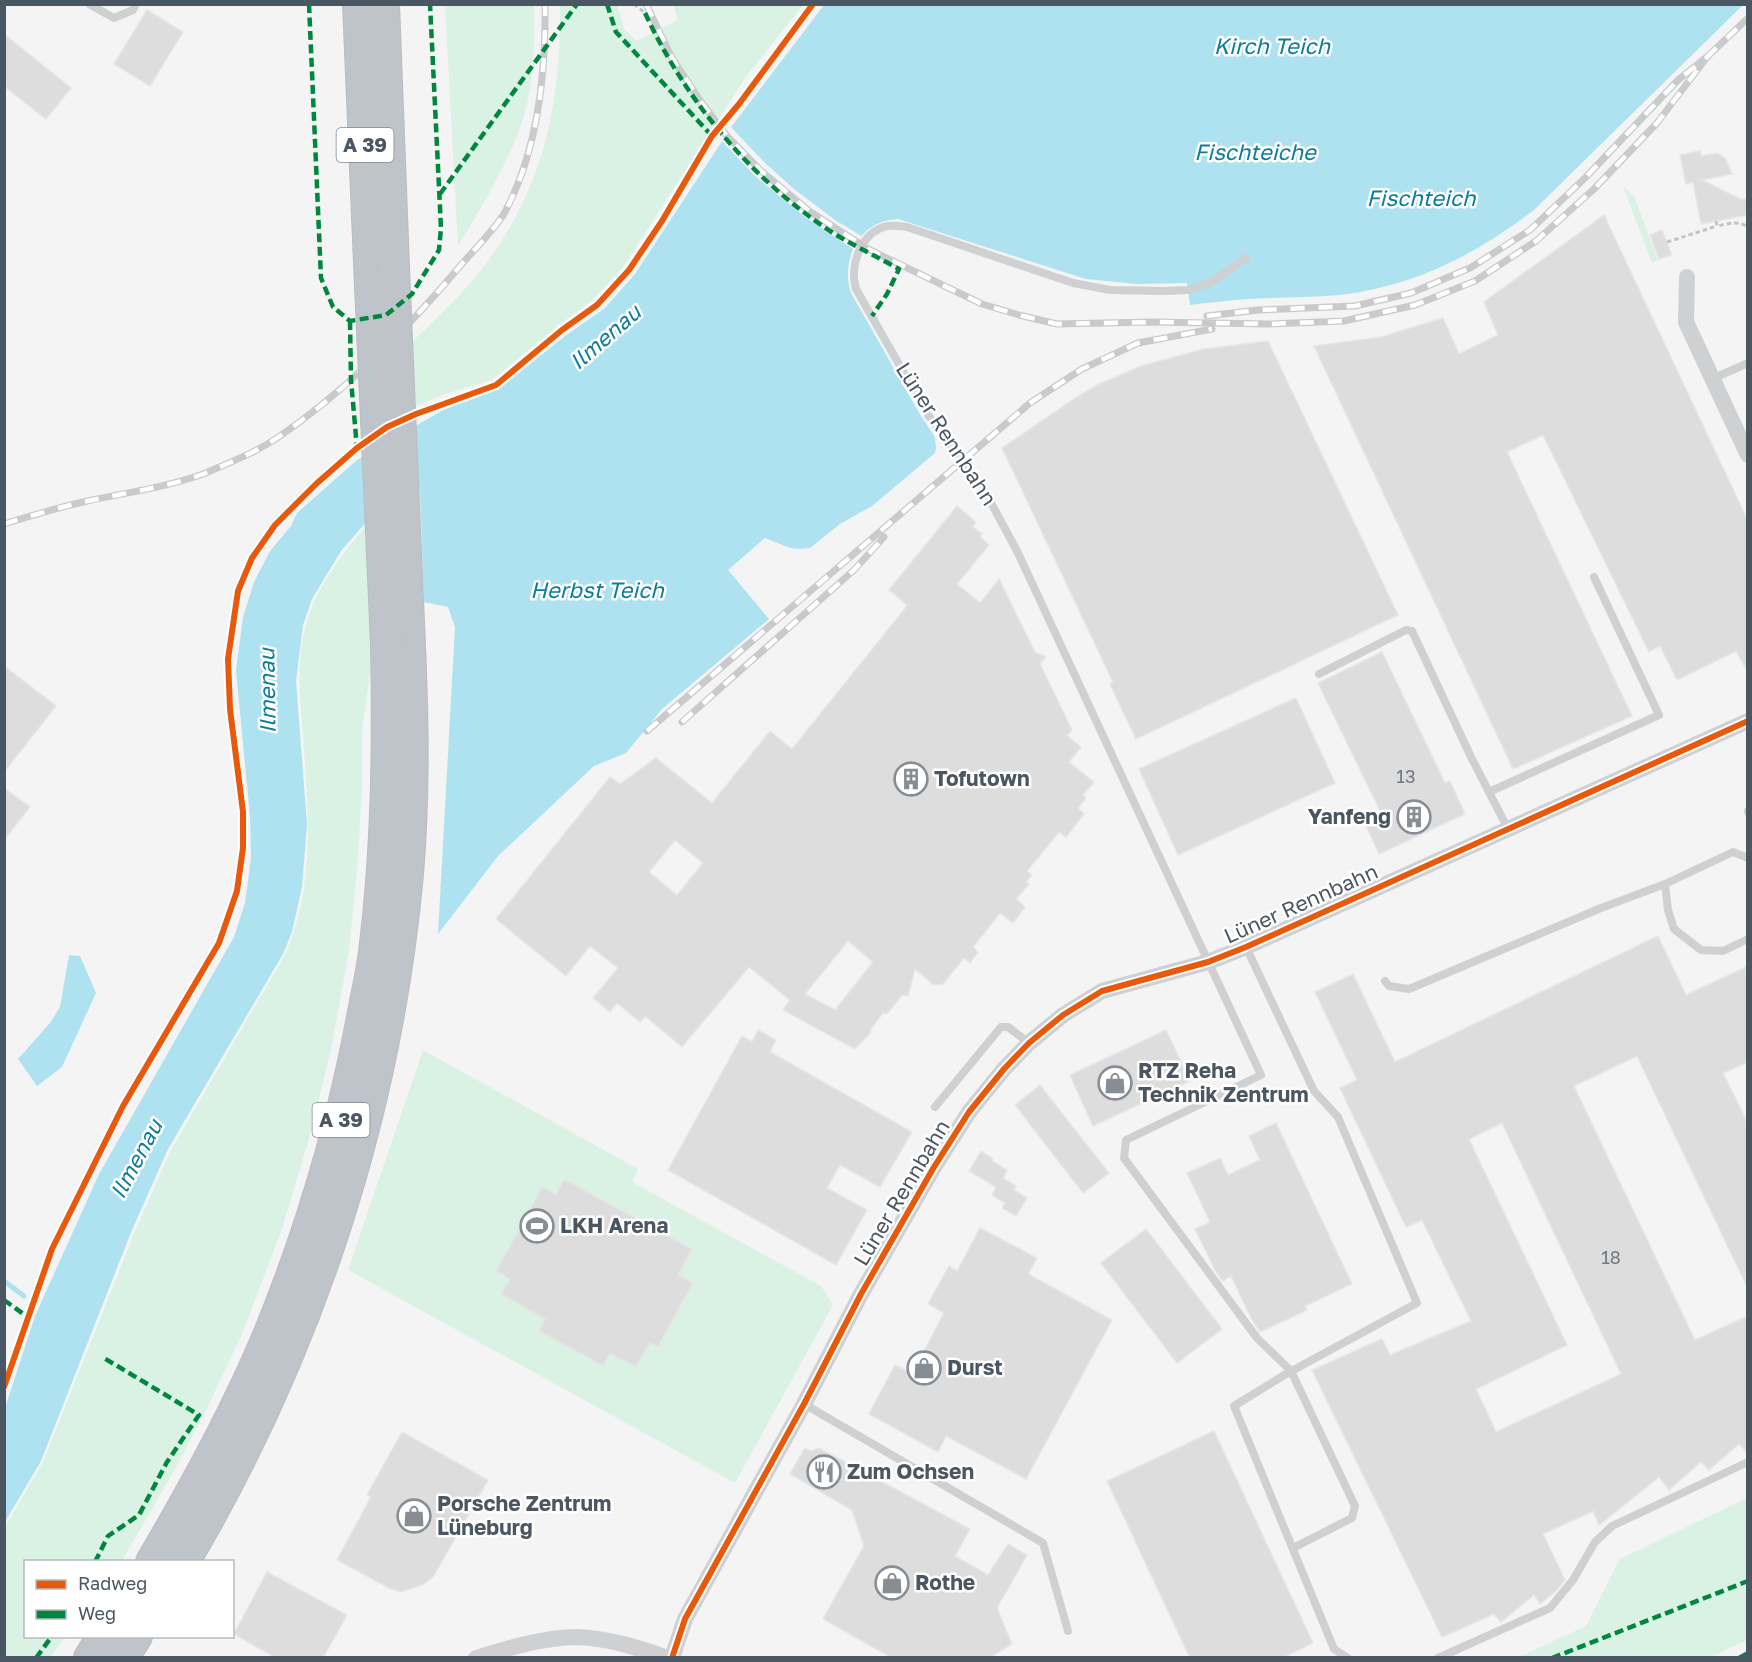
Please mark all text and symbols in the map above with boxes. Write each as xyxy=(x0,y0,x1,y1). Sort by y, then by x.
water label: Kirch Teich xyxy=(1214,32,1332,59)
road number: A 39 xyxy=(336,128,394,162)
water label: Fischteiche xyxy=(1194,138,1318,165)
water label: Fischteich xyxy=(1367,184,1477,211)
water label: Ilmenau xyxy=(564,297,647,375)
street label: Lüner Rennbahn xyxy=(891,357,1003,510)
water label: Herbst Teich xyxy=(530,576,665,603)
water label: Ilmenau xyxy=(252,646,281,734)
building icon: Tofutown xyxy=(893,761,929,797)
place label: Tofutown xyxy=(934,765,1030,791)
house number: 13 xyxy=(1396,765,1416,787)
building icon: Yanfeng xyxy=(1396,799,1432,835)
place label: Yanfeng xyxy=(1308,803,1391,829)
street label: Lüner Rennbahn xyxy=(1220,858,1381,949)
place label: RTZ Reha Technik Zentrum xyxy=(1138,1057,1309,1107)
shop icon: RTZ Reha Technik Zentrum xyxy=(1097,1065,1133,1101)
road number: A 39 xyxy=(312,1103,370,1137)
water label: Ilmenau xyxy=(104,1113,168,1203)
street label: Lüner Rennbahn xyxy=(847,1115,955,1270)
sports icon: LKH Arena xyxy=(519,1208,555,1244)
place label: LKH Arena xyxy=(560,1212,668,1238)
house number: 18 xyxy=(1601,1246,1621,1268)
shop icon: Durst xyxy=(906,1350,942,1386)
place label: Durst xyxy=(947,1354,1003,1380)
restaurant icon: Zum Ochsen xyxy=(806,1454,842,1490)
place label: Zum Ochsen xyxy=(847,1458,974,1484)
place label: Porsche Zentrum Lüneburg xyxy=(437,1490,611,1540)
shop icon: Porsche Zentrum Lüneburg xyxy=(396,1498,432,1534)
legend xyxy=(24,1560,234,1638)
shop icon: Rothe xyxy=(874,1565,910,1601)
place label: Rothe xyxy=(915,1569,975,1595)
text: Radweg xyxy=(78,1572,147,1594)
text: Weg xyxy=(78,1602,116,1624)

